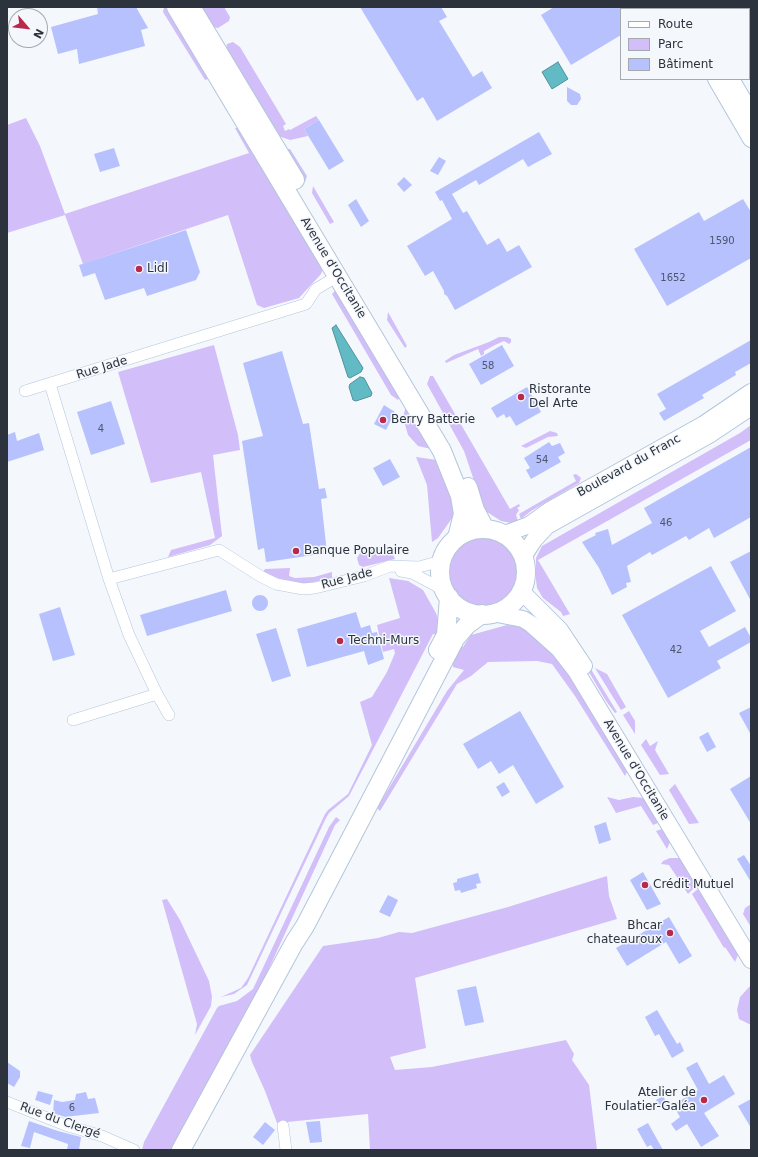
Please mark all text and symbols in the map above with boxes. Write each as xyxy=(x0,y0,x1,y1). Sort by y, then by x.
north arrow xyxy=(8,8,48,48)
legend xyxy=(620,8,750,80)
text: Route xyxy=(658,17,693,31)
text: N xyxy=(30,26,46,41)
text: Parc xyxy=(658,37,683,51)
text: Bâtiment xyxy=(658,57,713,71)
street label: Avenue d'Occitanie xyxy=(297,215,369,321)
house number: 1590 xyxy=(709,235,735,247)
place label: Lidl xyxy=(147,262,168,276)
marker: Lidl xyxy=(134,264,144,274)
house number: 1652 xyxy=(660,272,686,284)
street label: Rue Jade xyxy=(75,353,129,383)
house number: 58 xyxy=(482,360,494,372)
place label: Ristorante Del Arte xyxy=(529,383,591,411)
marker: Ristorante Del Arte xyxy=(516,392,526,402)
place label: Berry Batterie xyxy=(391,413,475,427)
marker: Berry Batterie xyxy=(378,415,388,425)
house number: 4 xyxy=(98,423,104,435)
street label: Boulevard du Franc xyxy=(575,432,683,500)
house number: 54 xyxy=(536,454,548,466)
house number: 46 xyxy=(660,517,672,529)
place label: Banque Populaire xyxy=(304,544,409,558)
marker: Banque Populaire xyxy=(291,546,301,556)
street label: Rue Jade xyxy=(320,565,374,593)
place label: Techni-Murs xyxy=(348,634,419,648)
marker: Techni-Murs xyxy=(335,636,345,646)
house number: 42 xyxy=(670,644,682,656)
street label: Avenue d'Occitanie xyxy=(600,717,672,823)
place label: Crédit Mutuel xyxy=(653,878,734,892)
marker: Crédit Mutuel xyxy=(640,880,650,890)
place label: Bhcar chateauroux xyxy=(587,919,662,947)
marker: Bhcar chateauroux xyxy=(665,928,675,938)
place label: Atelier de Foulatier-Galéa xyxy=(605,1086,696,1114)
marker: Atelier de Foulatier-Galéa xyxy=(699,1095,709,1105)
street label: Rue du Clergé xyxy=(18,1100,102,1142)
house number: 6 xyxy=(69,1102,75,1114)

